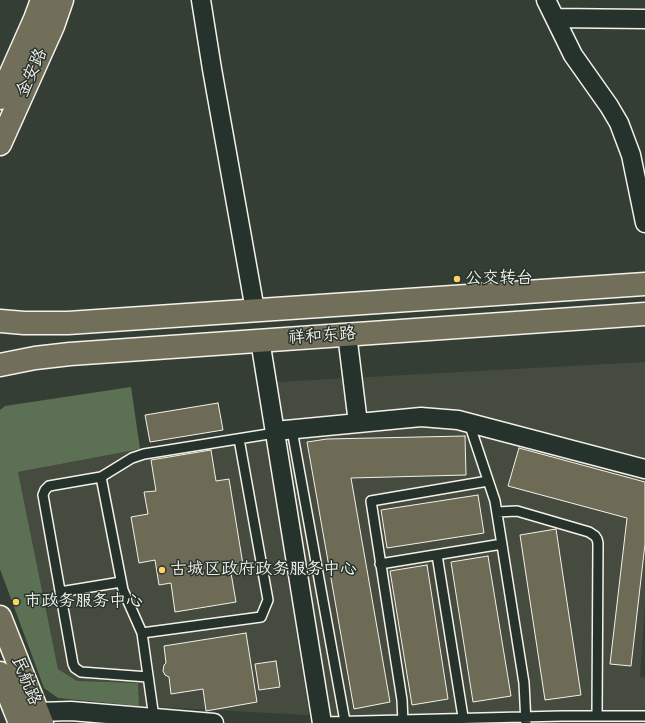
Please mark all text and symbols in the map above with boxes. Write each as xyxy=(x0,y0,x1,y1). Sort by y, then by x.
street label: 金安路 xyxy=(12,46,52,100)
place label: 公交转台 xyxy=(465,269,533,289)
marker: 公交转台 xyxy=(452,274,462,284)
street label: 祥和东路 xyxy=(287,323,357,349)
place label: 古城区政府政务服务中心 xyxy=(170,560,357,580)
marker: 古城区政府政务服务中心 xyxy=(157,565,167,575)
place label: 市政务服务中心 xyxy=(24,592,143,612)
marker: 市政务服务中心 xyxy=(11,597,21,607)
street label: 民航路 xyxy=(7,654,45,708)

